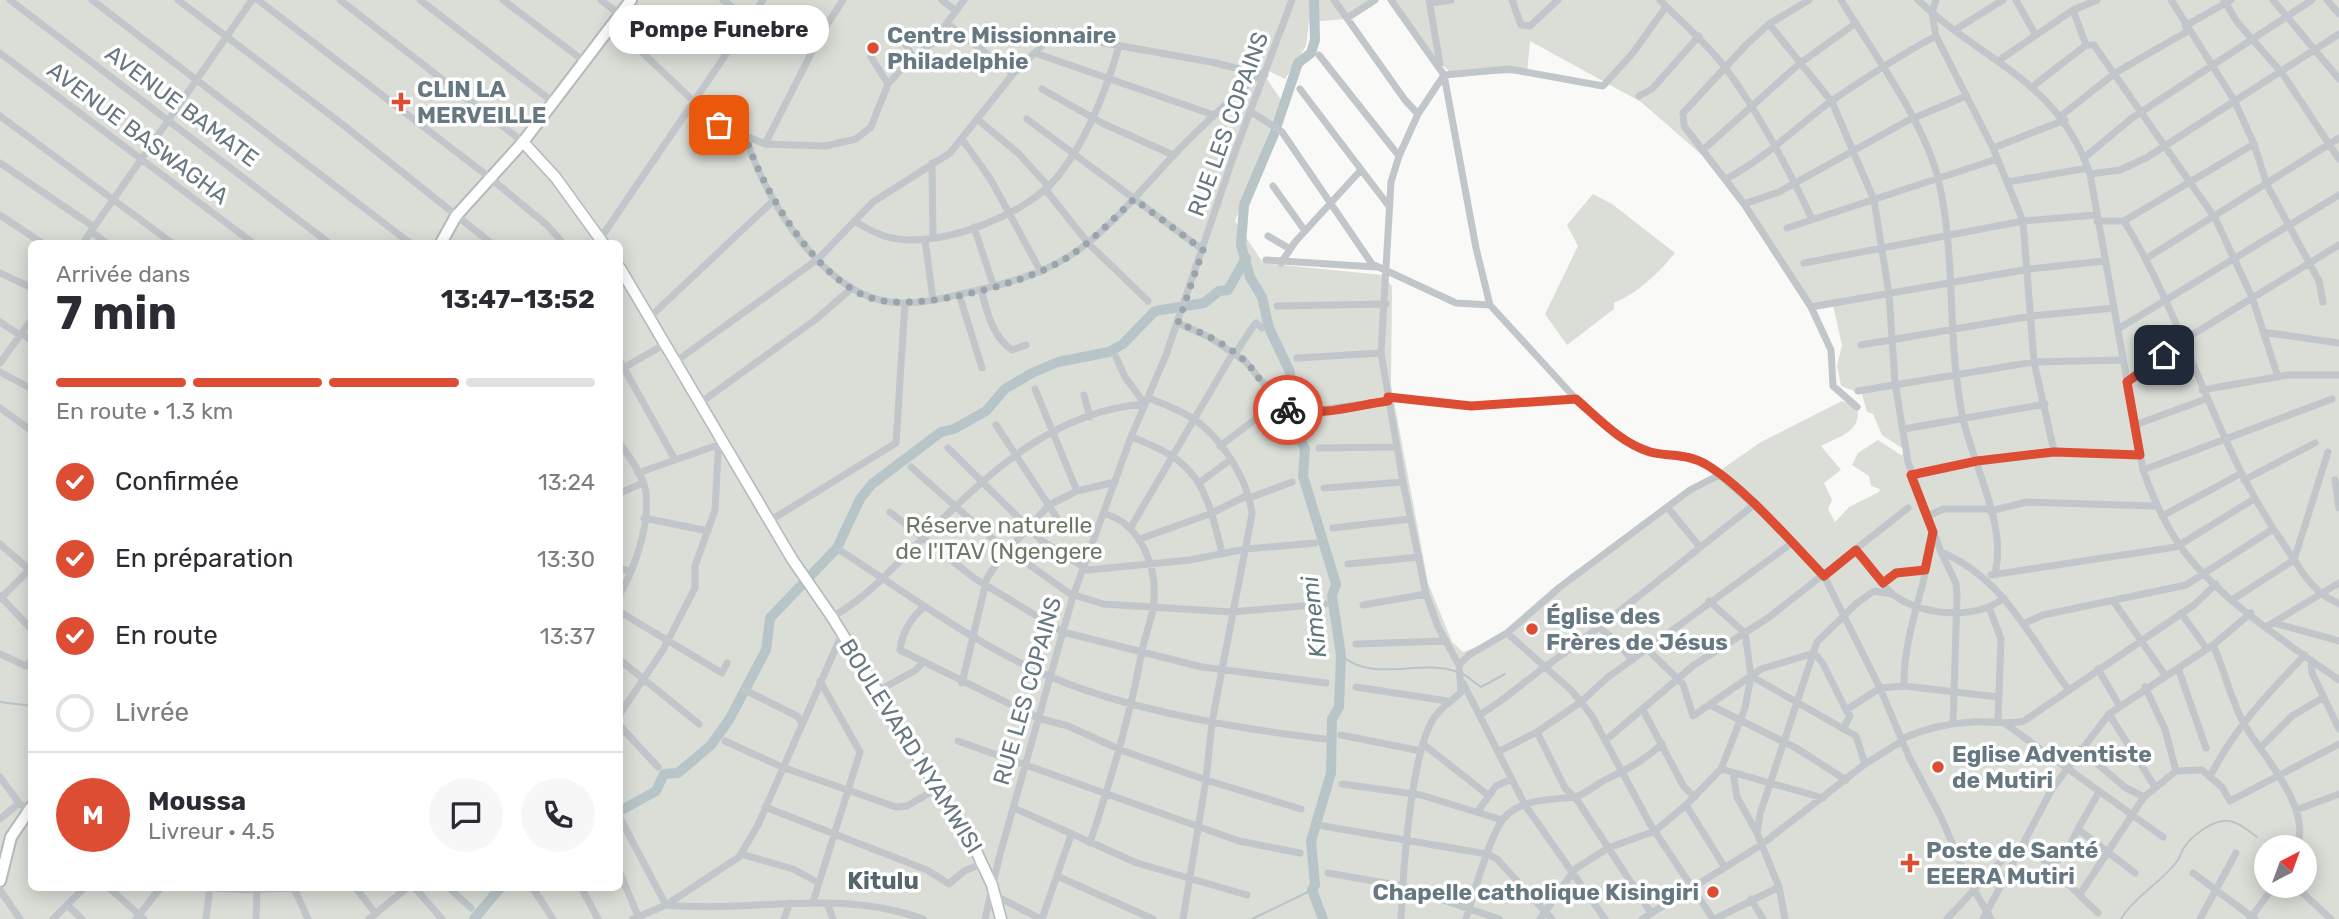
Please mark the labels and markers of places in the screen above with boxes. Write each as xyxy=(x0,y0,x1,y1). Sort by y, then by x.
callout: Pompe Funebre xyxy=(609,6,829,55)
place label: Centre Missionnaire Philadelphie xyxy=(887,21,1117,75)
marker: Centre Missionnaire Philadelphie xyxy=(865,40,881,56)
place label: CLIN LA MERVEILLE xyxy=(417,75,546,129)
marker: CLIN LA MERVEILLE xyxy=(391,92,411,112)
pin xyxy=(689,95,749,155)
pin xyxy=(2134,325,2194,385)
place label: Église des Frères de Jésus xyxy=(1546,602,1728,656)
marker: Église des Frères de Jésus xyxy=(1524,621,1540,637)
place label: Eglise Adventiste de Mutiri xyxy=(1952,740,2152,794)
marker: Eglise Adventiste de Mutiri xyxy=(1930,759,1946,775)
place label: Poste de Santé EEERA Mutiri xyxy=(1926,836,2098,890)
marker: Poste de Santé EEERA Mutiri xyxy=(1900,853,1920,873)
place label: Chapelle catholique Kisingiri xyxy=(1373,878,1699,906)
marker: Chapelle catholique Kisingiri xyxy=(1705,884,1721,900)

